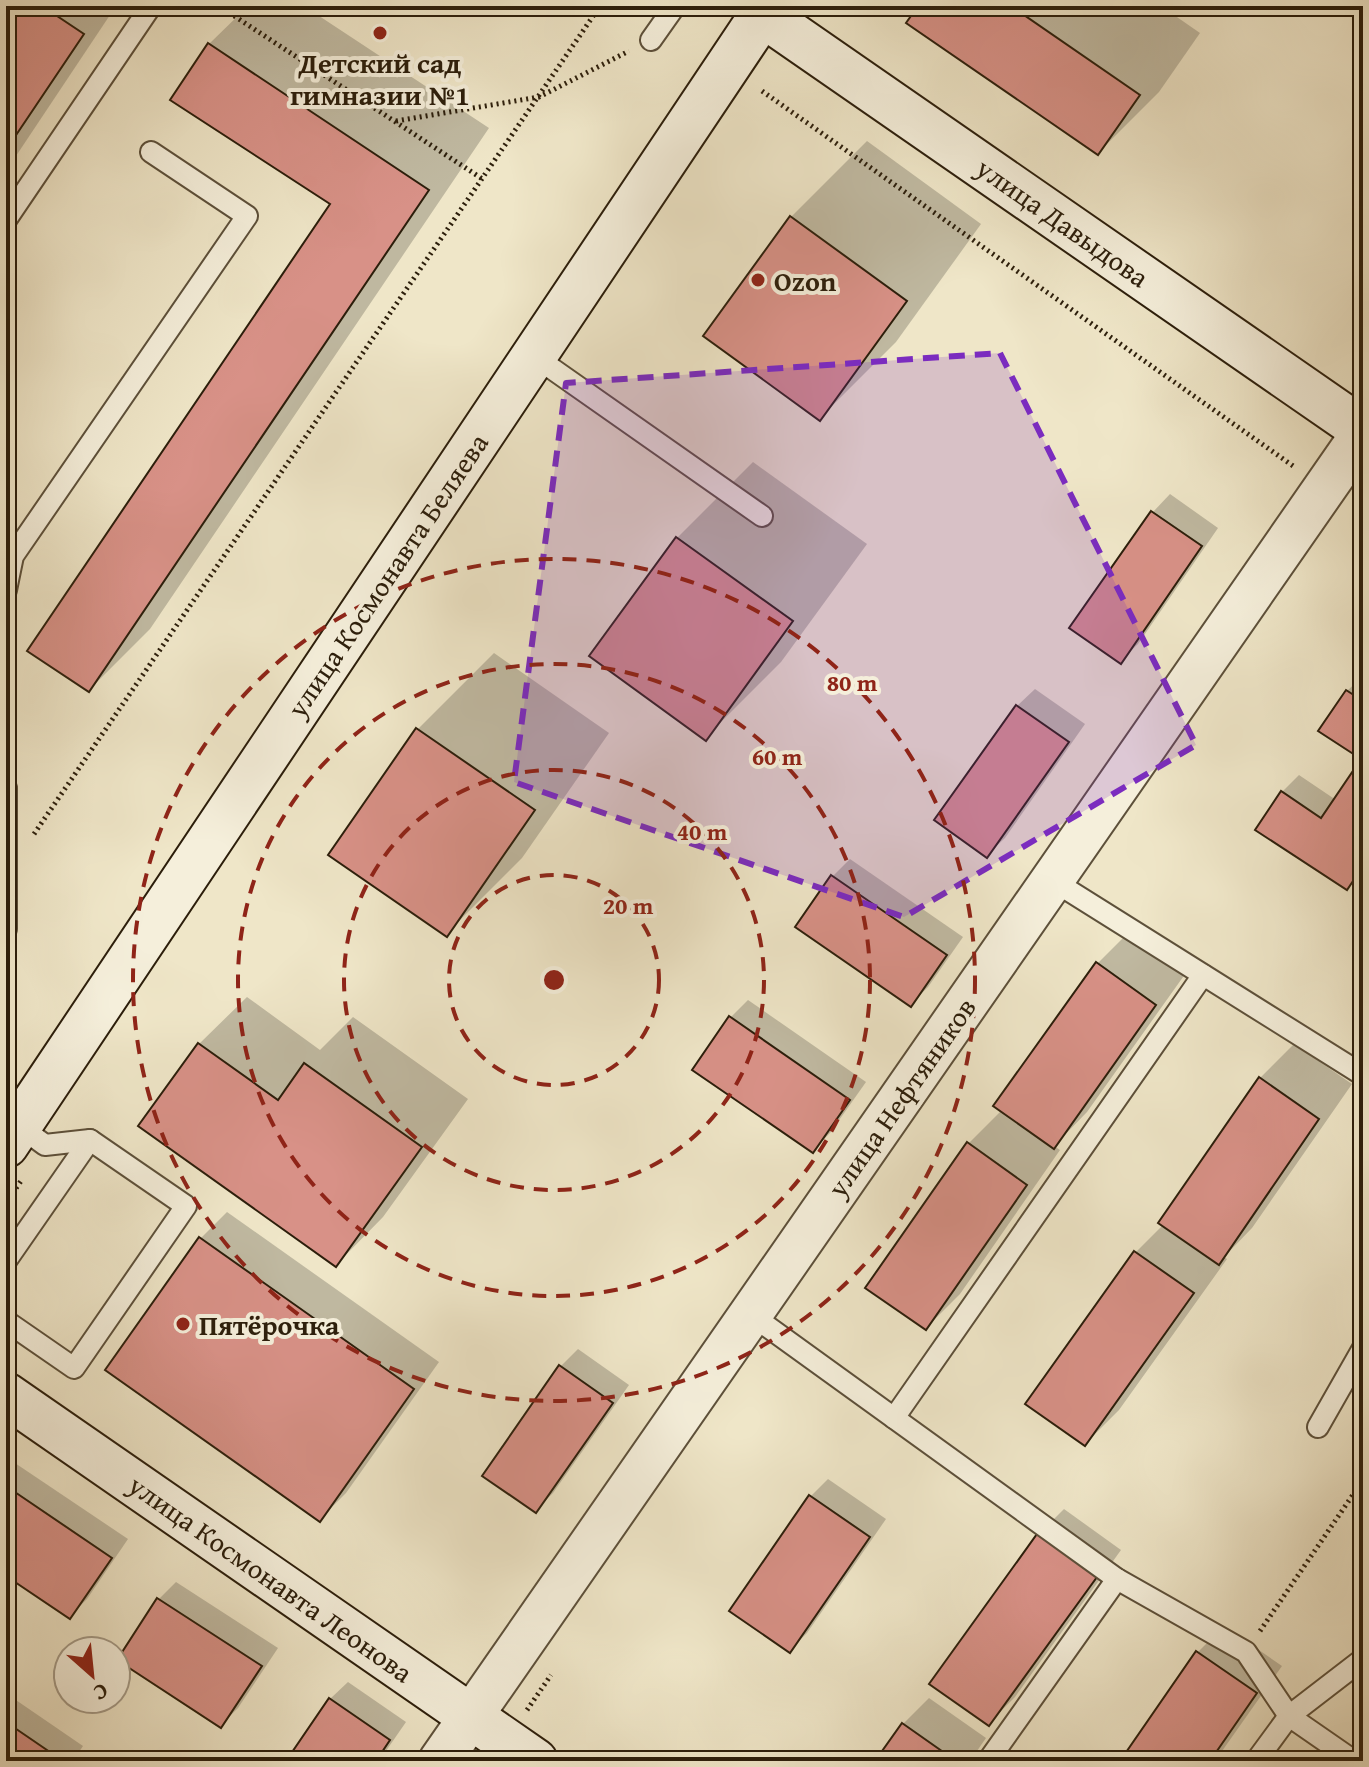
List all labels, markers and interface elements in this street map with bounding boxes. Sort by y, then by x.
marker: Детский сад гимназии №1 [371,24,389,42]
place label: Детский сад гимназии №1 [290,42,470,115]
street label: улица Давыдова [967,146,1158,297]
place label: Ozon [774,260,837,301]
marker: Ozon [749,271,767,289]
street label: улица Космонавта Беляева [276,424,498,726]
text: 80 m [827,665,878,700]
text: 60 m [752,739,803,774]
text: 40 m [677,814,728,849]
text: 20 m [603,888,654,923]
centre of rings [540,966,568,994]
street label: улица Нефтяников [816,989,985,1206]
place label: Пятёрочка [199,1304,340,1345]
marker: Пятёрочка [174,1315,192,1333]
street label: улица Космонавта Леонова [120,1463,422,1692]
north arrow [52,1635,132,1715]
text: С [88,1676,114,1710]

